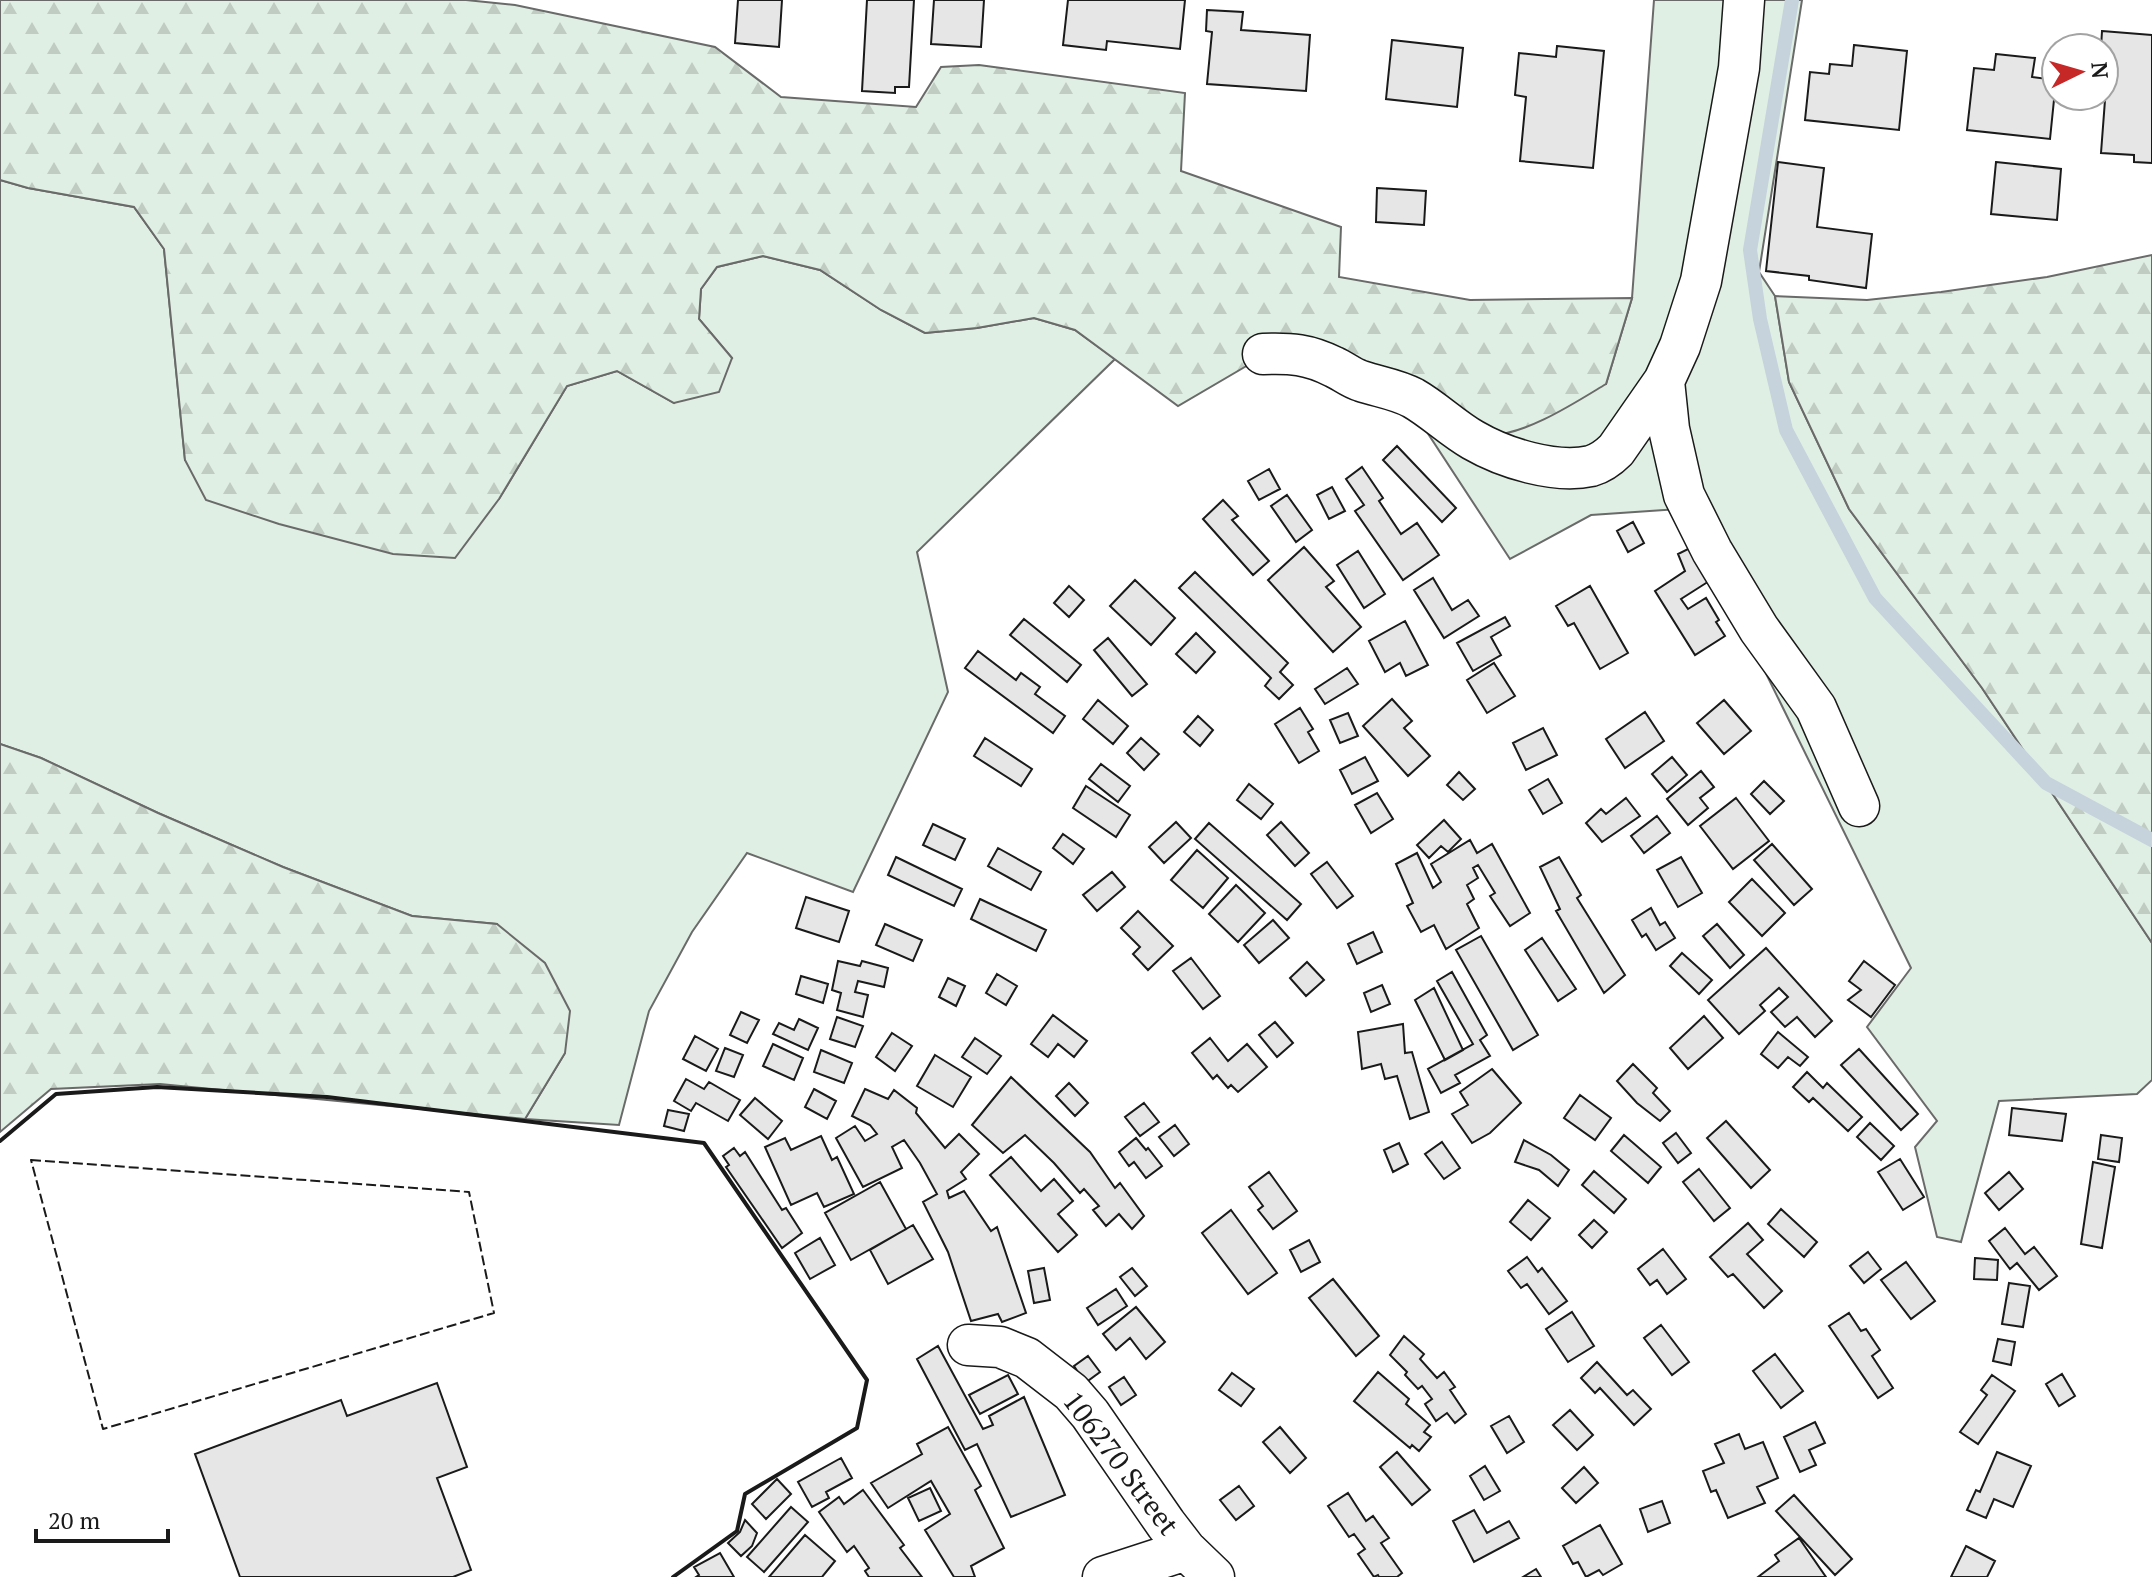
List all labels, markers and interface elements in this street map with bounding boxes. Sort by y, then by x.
north arrow [2040,32,2120,112]
text: N [2085,61,2116,80]
street label: 106270 Street [1055,1383,1188,1543]
scale bar [36,1493,168,1543]
text: 20 m [48,1504,100,1536]

